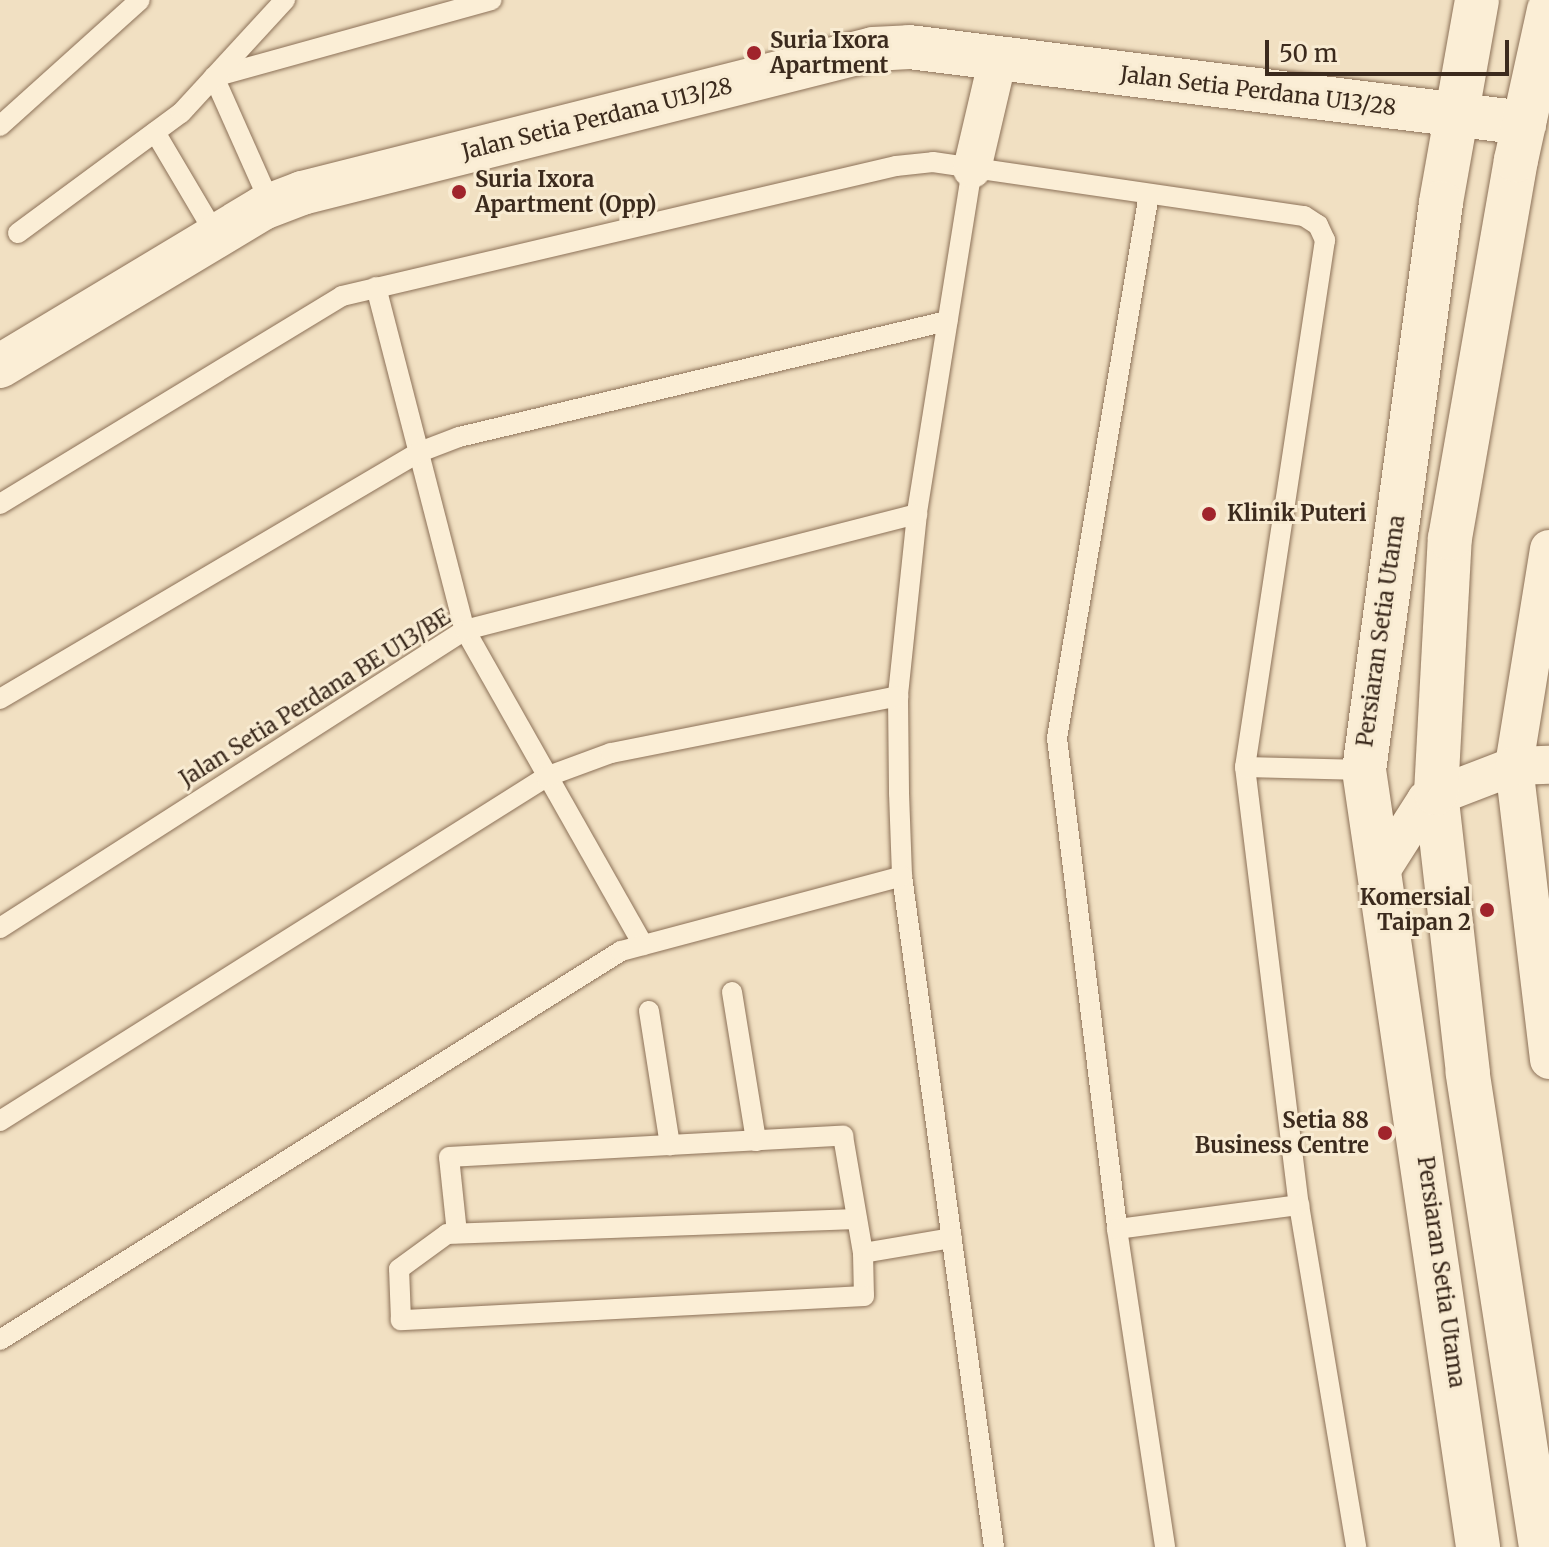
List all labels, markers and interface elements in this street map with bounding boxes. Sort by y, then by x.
scale bar [1269,24,1513,74]
place label: Suria Ixora Apartment [770,27,889,78]
text: 50 m [1279,38,1338,69]
marker: Suria Ixora Apartment [745,44,763,62]
street label: Jalan Setia Perdana U13/28 [1118,61,1398,121]
street label: Jalan Setia Perdana U13/28 [459,73,735,165]
place label: Suria Ixora Apartment (Opp) [475,166,656,218]
marker: Suria Ixora Apartment (Opp) [450,183,468,201]
place label: Klinik Puteri [1227,501,1367,527]
marker: Klinik Puteri [1198,503,1220,525]
street label: Persiaran Setia Utama [1352,514,1410,748]
street label: Jalan Setia Perdana BE U13/BE [175,604,455,792]
place label: Komersial Taipan 2 [1360,884,1471,936]
marker: Komersial Taipan 2 [1478,901,1496,919]
place label: Setia 88 Business Centre [1195,1107,1369,1158]
marker: Setia 88 Business Centre [1376,1124,1394,1142]
street label: Persiaran Setia Utama [1412,1155,1470,1389]

